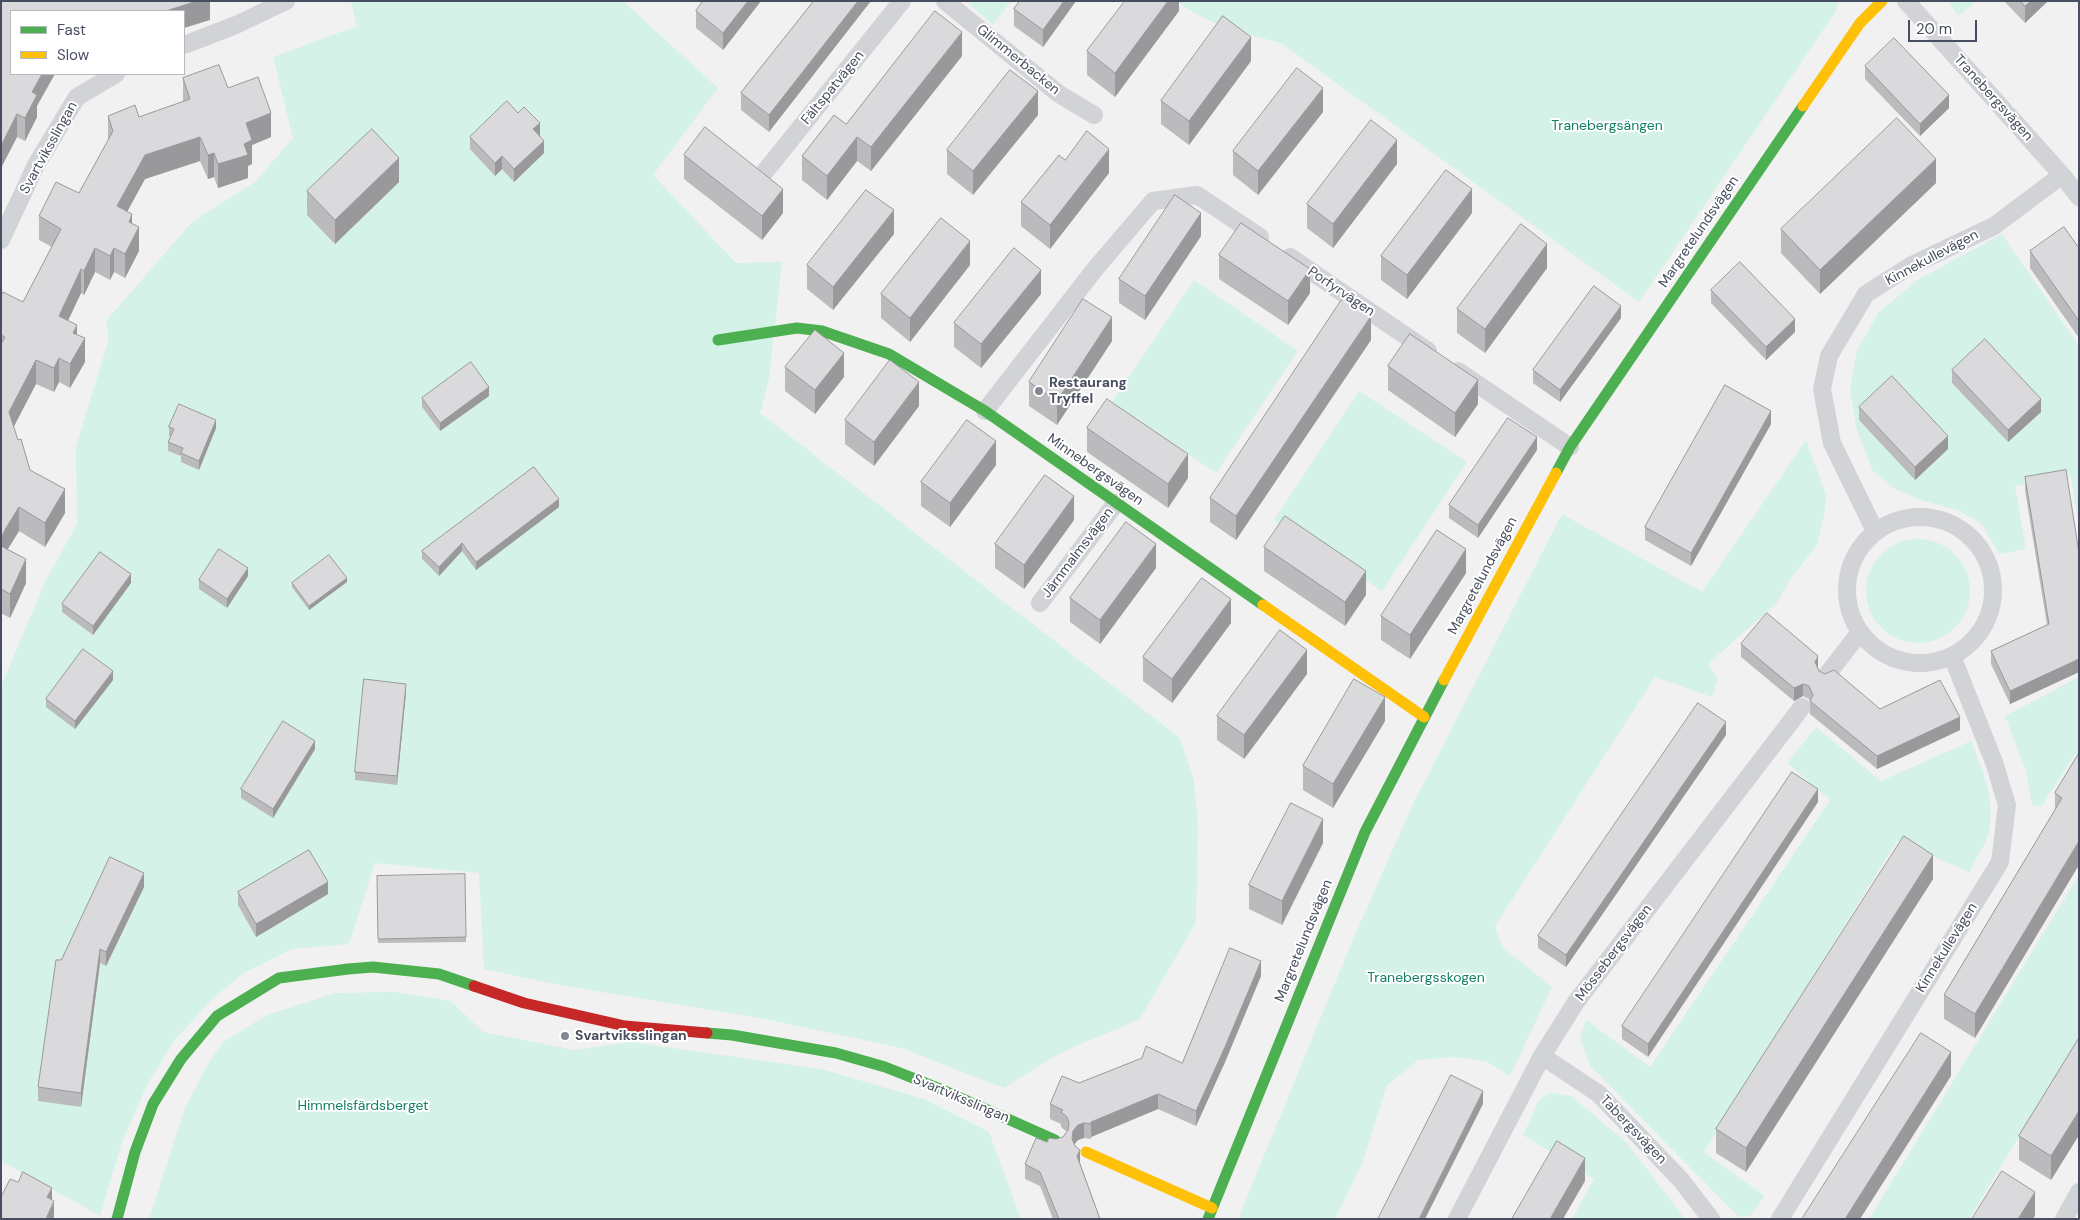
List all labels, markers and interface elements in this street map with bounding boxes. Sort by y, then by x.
legend [10,10,185,75]
scale bar [1910,10,1979,42]
text: 20 m [1916,19,1952,39]
text: Fast [57,20,86,40]
street label: Glimmerbacken [973,21,1063,99]
text: Slow [57,45,89,65]
street label: Fältspatvägen [798,48,868,128]
street label: Tranebergsvägen [1950,51,2036,145]
street label: Svartviksslingan [17,99,81,197]
park label: Tranebergsängen [1551,118,1663,134]
street label: Margretelundsvägen [1655,173,1743,291]
street label: Kinnekullevägen [1883,226,1981,290]
street label: Porfyrvägen [1304,263,1378,321]
place label: Restaurang Tryffel [1049,375,1127,408]
marker: Restaurang Tryffel [1033,385,1045,397]
street label: Minnebergsvägen [1044,431,1146,509]
street label: Järnmalmsvägen [1039,505,1117,601]
street label: Margretelundsvägen [1445,514,1521,638]
street label: Margretelundsvägen [1272,877,1336,1005]
street label: Kinnekullevägen [1913,900,1981,996]
street label: Mössebergsvägen [1572,901,1656,1005]
park label: Tranebergsskogen [1367,970,1485,986]
place label: Svartviksslingan [575,1028,687,1044]
marker: Svartviksslingan [559,1030,571,1042]
street label: Svartviksslingan [910,1071,1012,1127]
street label: Tabergsvägen [1596,1092,1670,1168]
park label: Himmelsfärdsberget [297,1098,429,1114]

